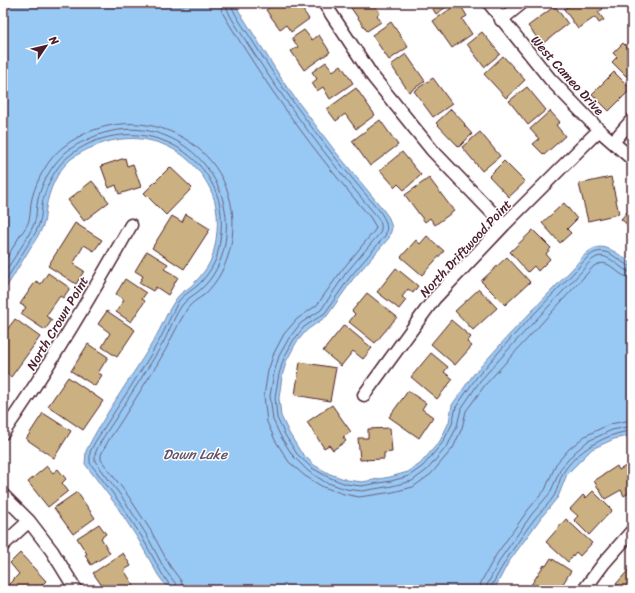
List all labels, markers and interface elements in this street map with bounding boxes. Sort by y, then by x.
north arrow [26,26,66,66]
street label: West Cameo Drive [525,30,610,121]
text: N [43,31,64,49]
street label: North Driftwood Point [413,194,517,303]
street label: North Crown Point [20,271,95,375]
water label: Dawn Lake [163,442,228,467]

